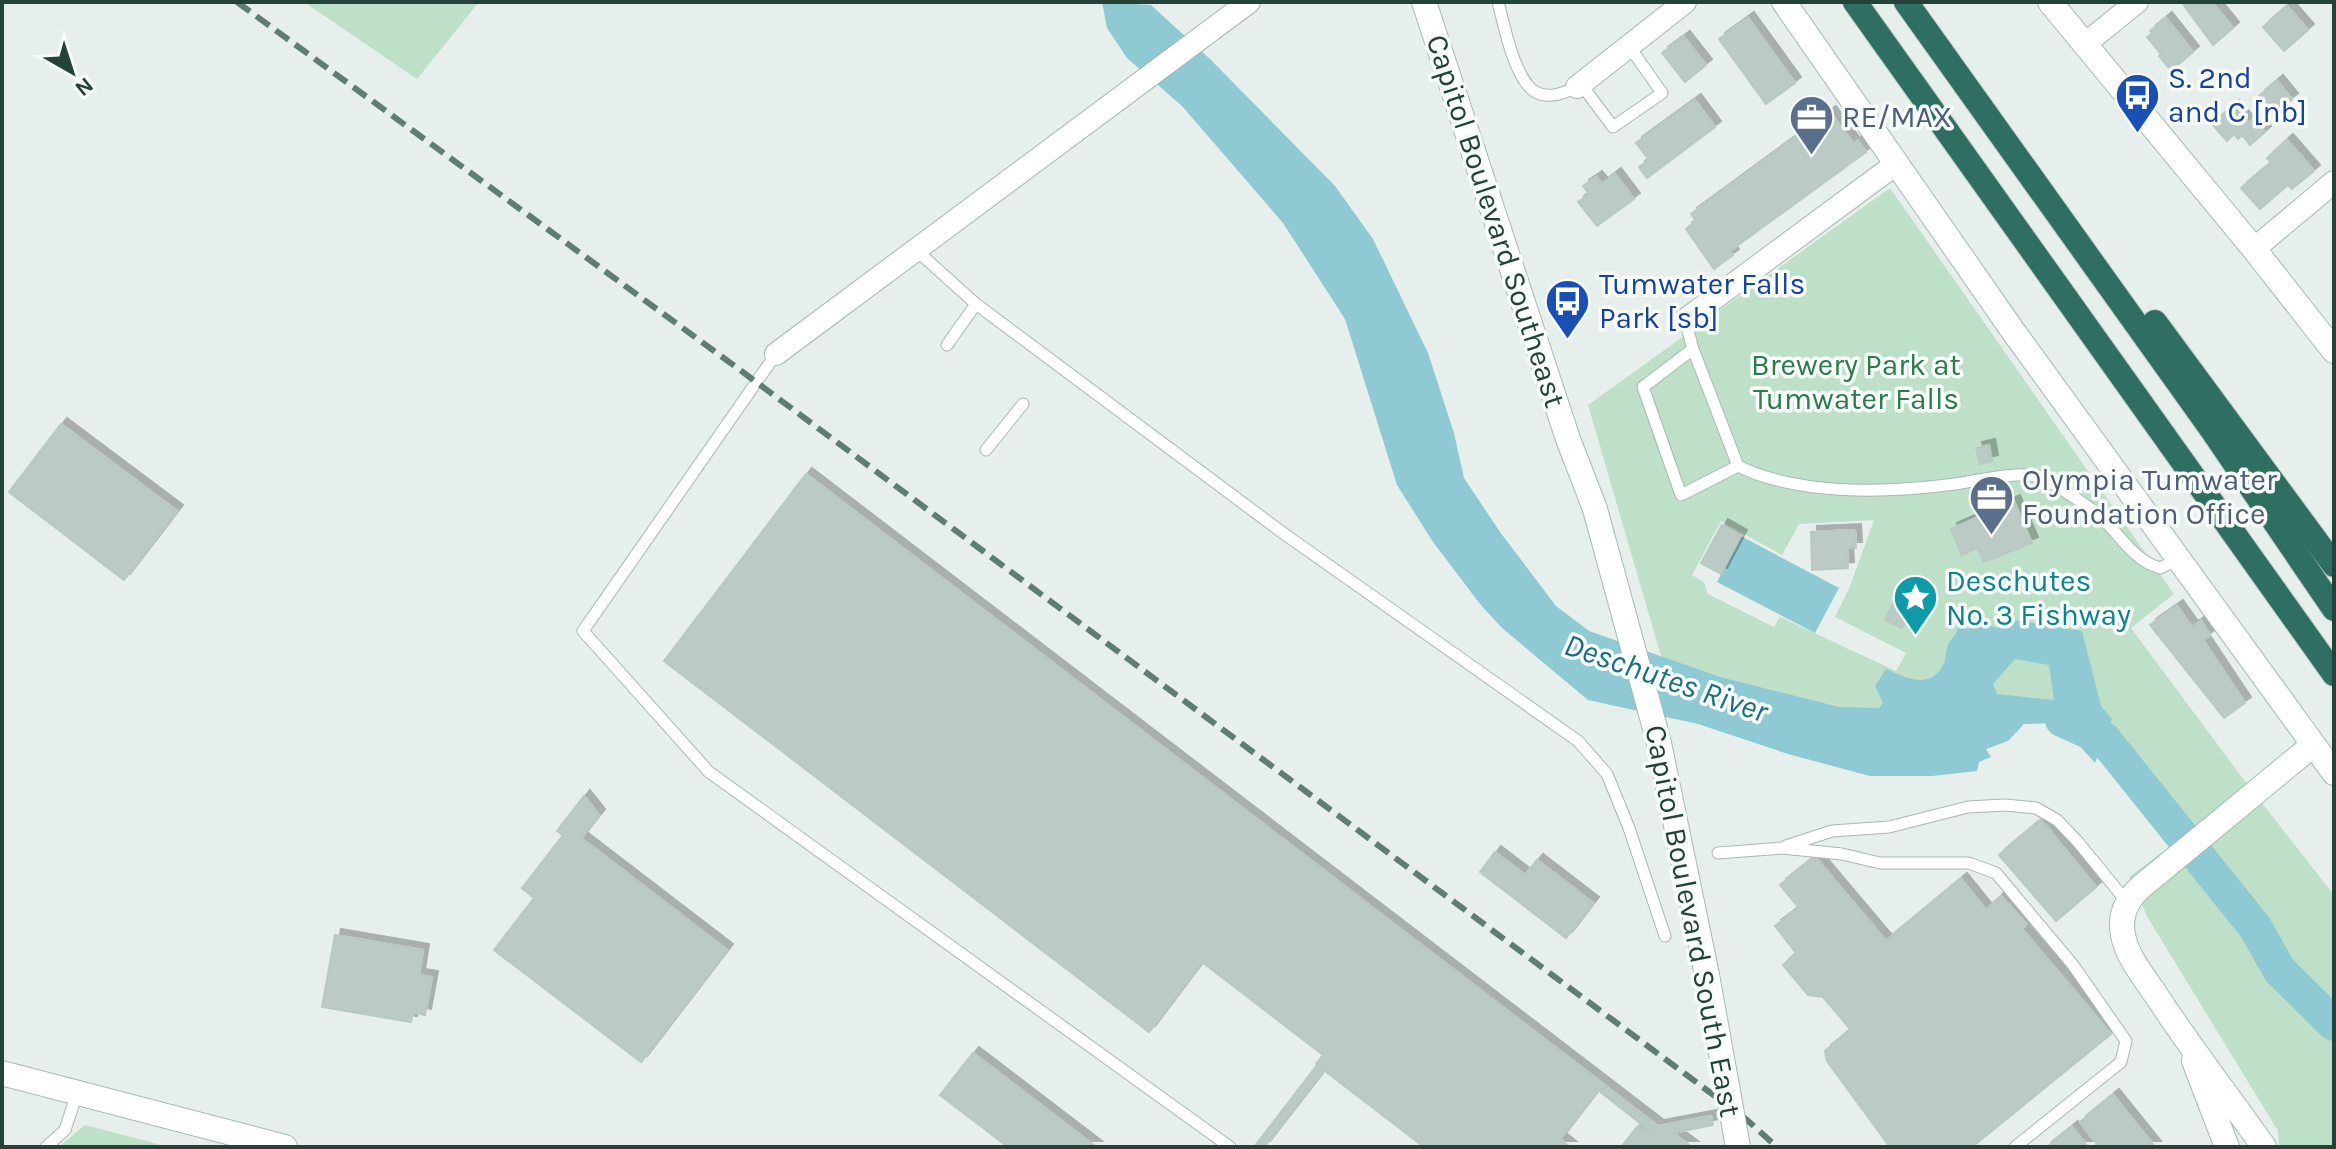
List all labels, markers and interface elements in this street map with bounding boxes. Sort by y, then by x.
street label: Capitol Boulevard Southeast [1419,30,1573,412]
north arrow [32,32,112,112]
place label: S. 2nd and C [nb] [2168,60,2307,130]
bus stop icon: S. 2nd and C [nb] [2113,71,2161,134]
text: N [70,72,98,102]
office icon: RE/MAX [1787,93,1835,156]
place label: RE/MAX [1842,99,1952,135]
place label: Tumwater Falls Park [sb] [1599,266,1805,336]
bus stop icon: Tumwater Falls Park [sb] [1544,277,1592,340]
park label: Brewery Park at Tumwater Falls [1751,347,1961,417]
place label: Olympia Tumwater Foundation Office [2022,462,2277,532]
office icon: Olympia Tumwater Foundation Office [1967,473,2015,536]
place label: Deschutes No. 3 Fishway [1946,563,2131,633]
place icon: Deschutes No. 3 Fishway [1891,574,1939,637]
water label: Deschutes River [1559,626,1774,730]
street label: Capitol Boulevard South East [1637,722,1749,1120]

